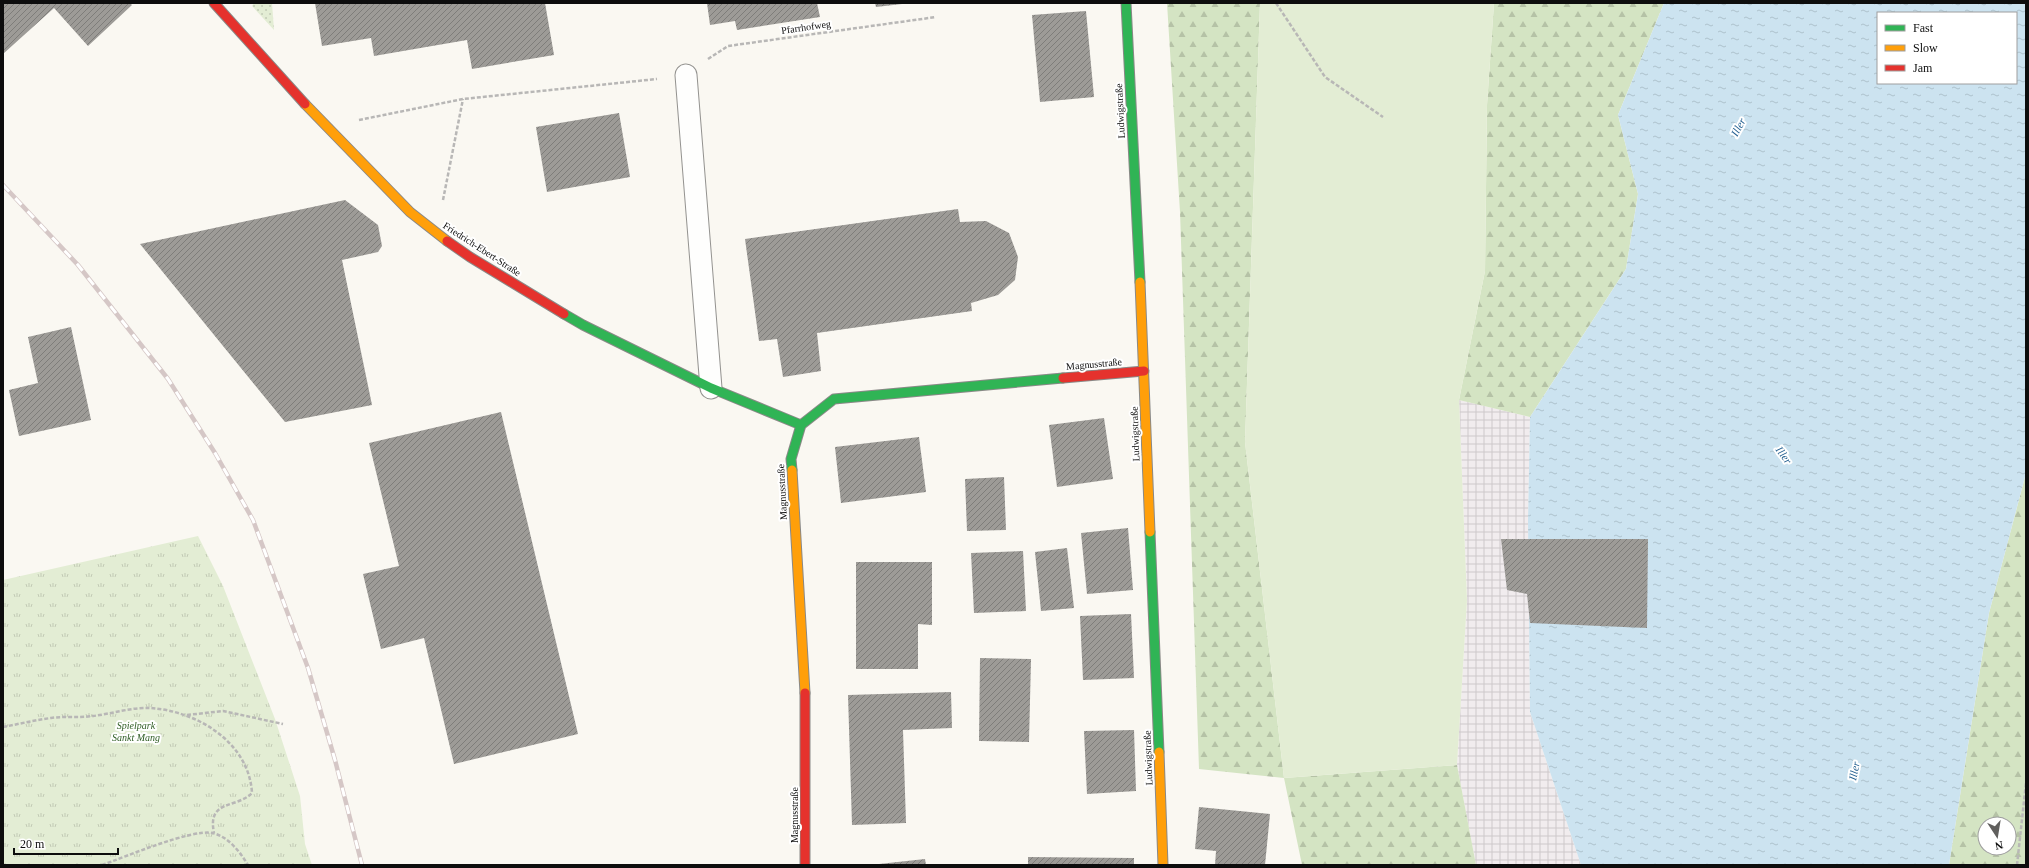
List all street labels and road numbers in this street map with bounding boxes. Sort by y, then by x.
street label: Pfarrhofweg [780,18,832,36]
street label: Ludwigstraße [1113,83,1127,139]
street label: Friedrich-Ebert-Straße [441,220,523,279]
street label: Magnusstraße [1066,356,1123,372]
street label: Ludwigstraße [1129,406,1141,462]
street label: Magnusstraße [775,463,789,520]
street label: Ludwigstraße [1142,730,1154,786]
street label: Magnusstraße [789,786,800,843]

